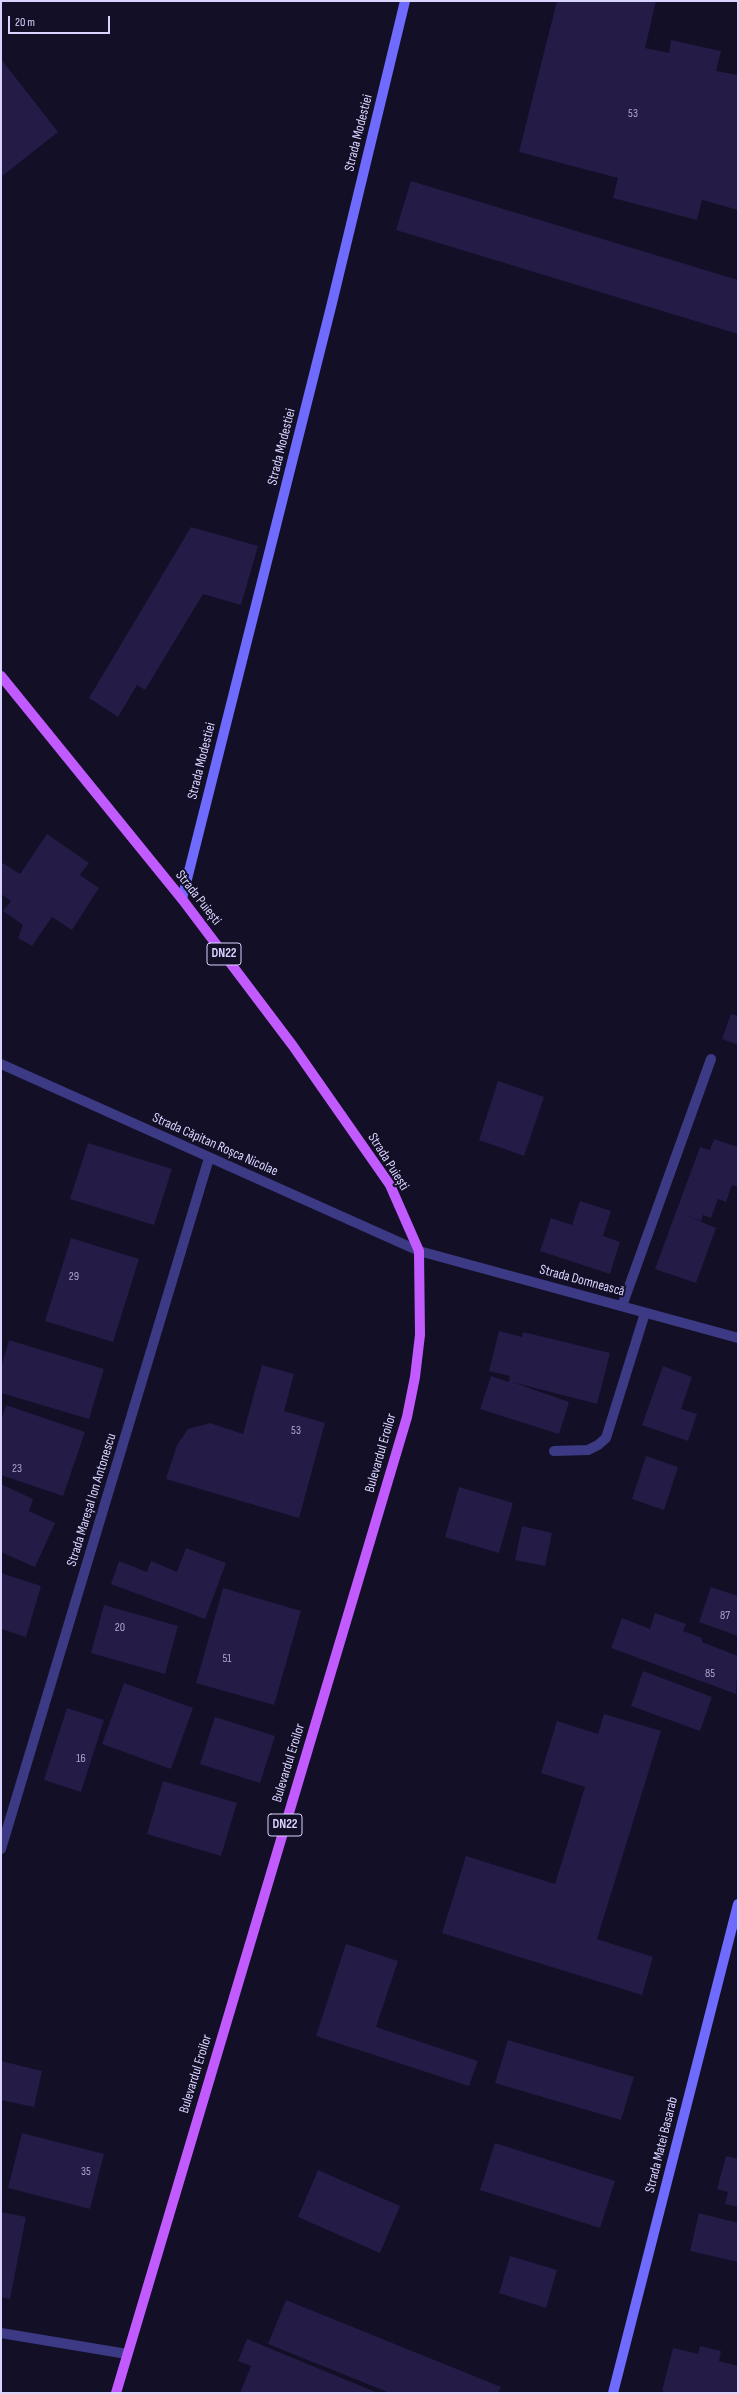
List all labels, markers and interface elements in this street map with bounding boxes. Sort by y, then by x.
scale bar [10,8,112,34]
text: 20 m [15,15,35,30]
street label: Strada Modestiei [341,93,377,173]
house number: 53 [628,107,638,121]
street label: Strada Modestiei [264,407,300,487]
street label: Strada Modestiei [184,721,220,801]
street label: Strada Puiești [171,867,225,929]
road number: DN22 [207,943,241,965]
street label: Strada Căpitan Roșca Nicolae [149,1110,281,1180]
street label: Strada Puiești [364,1130,412,1194]
street label: Strada Domnească [538,1262,626,1300]
house number: 29 [69,1270,79,1284]
street label: Bulevardul Eroilor [362,1411,400,1495]
house number: 53 [291,1424,301,1438]
street label: Strada Mareșal Ion Antonescu [64,1431,120,1569]
house number: 23 [12,1462,22,1476]
house number: 87 [720,1609,730,1623]
house number: 20 [115,1621,125,1635]
house number: 51 [222,1652,232,1666]
house number: 85 [705,1667,715,1681]
street label: Bulevardul Eroilor [269,1722,309,1804]
house number: 16 [76,1752,86,1766]
road number: DN22 [268,1814,302,1836]
street label: Bulevardul Eroilor [176,2033,216,2115]
street label: Strada Matei Basarab [642,2095,682,2195]
house number: 35 [81,2165,91,2179]

